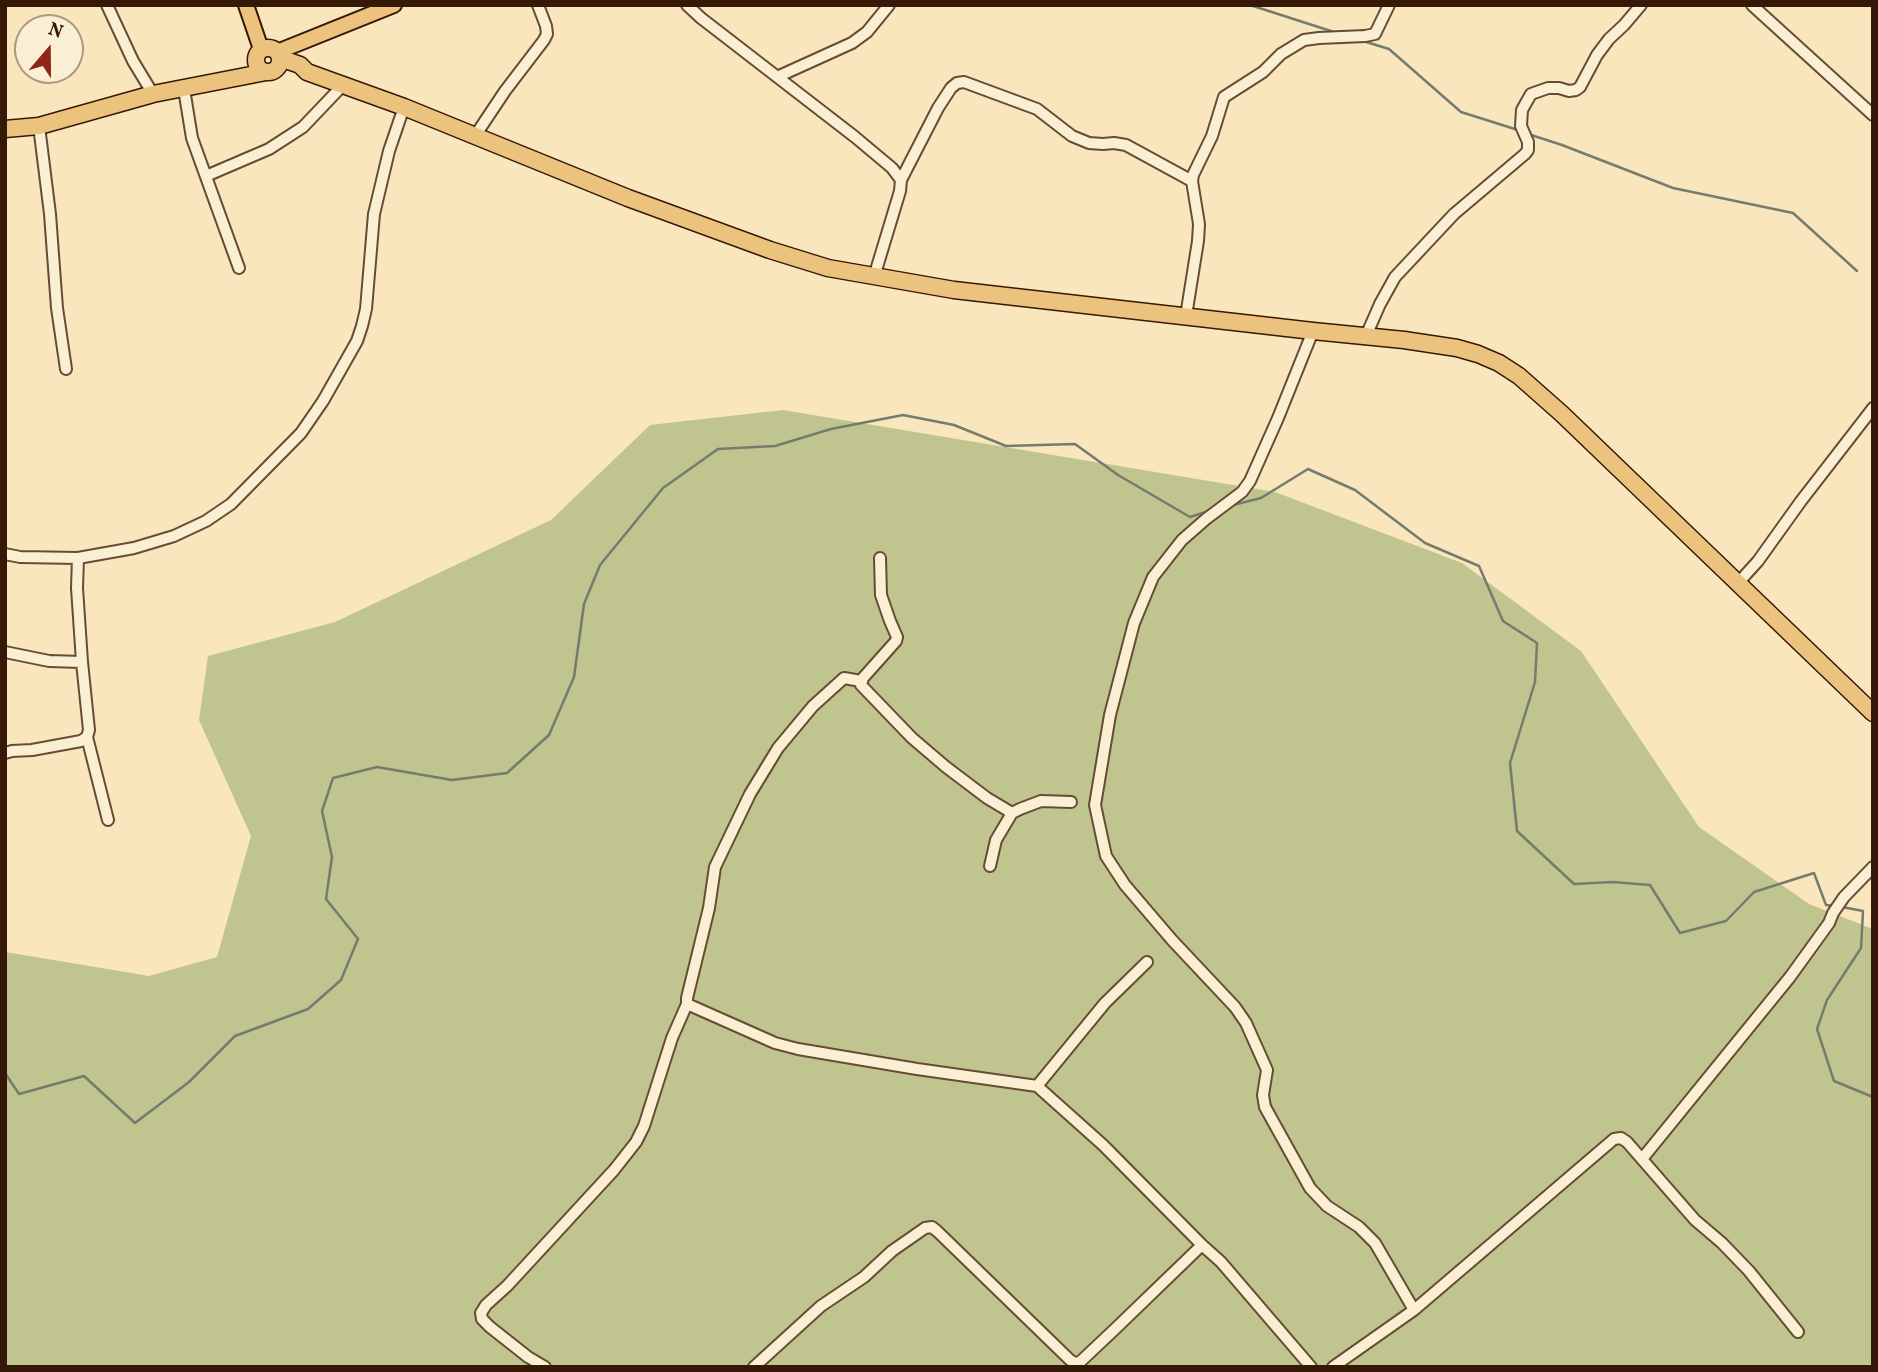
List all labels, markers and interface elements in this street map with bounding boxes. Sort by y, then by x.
north arrow [14,14,84,84]
text: N [45,17,66,46]

